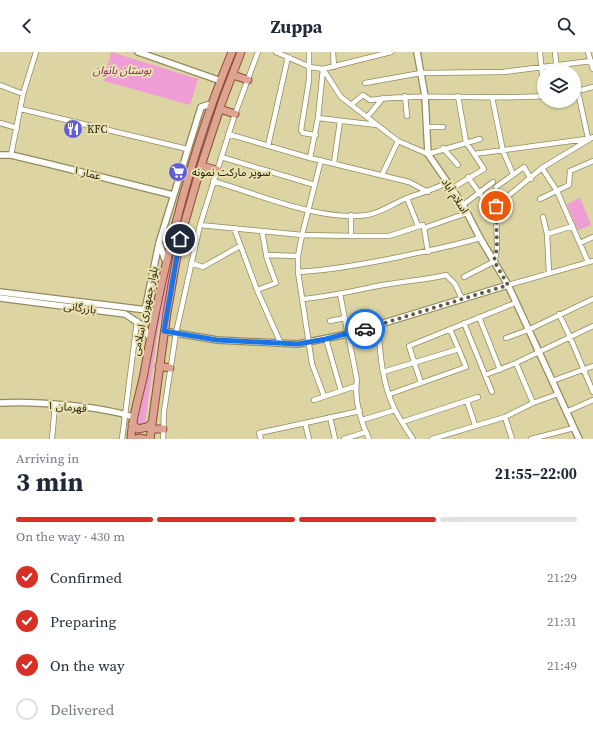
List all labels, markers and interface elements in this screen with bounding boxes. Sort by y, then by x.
text: Zuppa [271,14,322,39]
icon: back [16,15,38,37]
icon: search [555,15,577,37]
park label: بوستان بانوان [93,63,152,78]
map controls [537,64,581,108]
button: layers [537,64,581,108]
restaurant icon: KFC [62,118,84,140]
place label: KFC [87,122,108,137]
supermarket icon: سوپر مارکت نمونه [167,161,189,183]
street label: عمار ۱ [72,162,103,184]
place label: سوپر مارکت نمونه [192,165,271,180]
street label: اسلام آباد [438,175,472,217]
pin [479,189,513,223]
icon: bag [485,195,507,217]
pin [163,222,197,256]
icon: home [169,228,191,250]
street label: بلوار جمهوری اسلامی [128,265,162,357]
street label: بازرگانی [63,298,97,318]
courier [345,309,385,349]
icon: car [354,318,376,340]
street label: قهرمان ۱ [47,398,88,416]
text: Arriving in [16,450,79,467]
text: 21:55–22:00 [495,463,577,484]
text: 3 min [16,464,83,500]
text: On the way · 430 m [16,528,125,545]
icon: check [16,566,38,588]
text: Confirmed [50,567,122,588]
text: 21:29 [547,569,577,586]
icon: check [16,610,38,632]
text: Preparing [50,611,116,632]
text: 21:31 [547,613,577,630]
icon: check [16,654,38,676]
text: On the way [50,655,125,676]
text: 21:49 [547,657,577,674]
text: Delivered [50,699,114,720]

